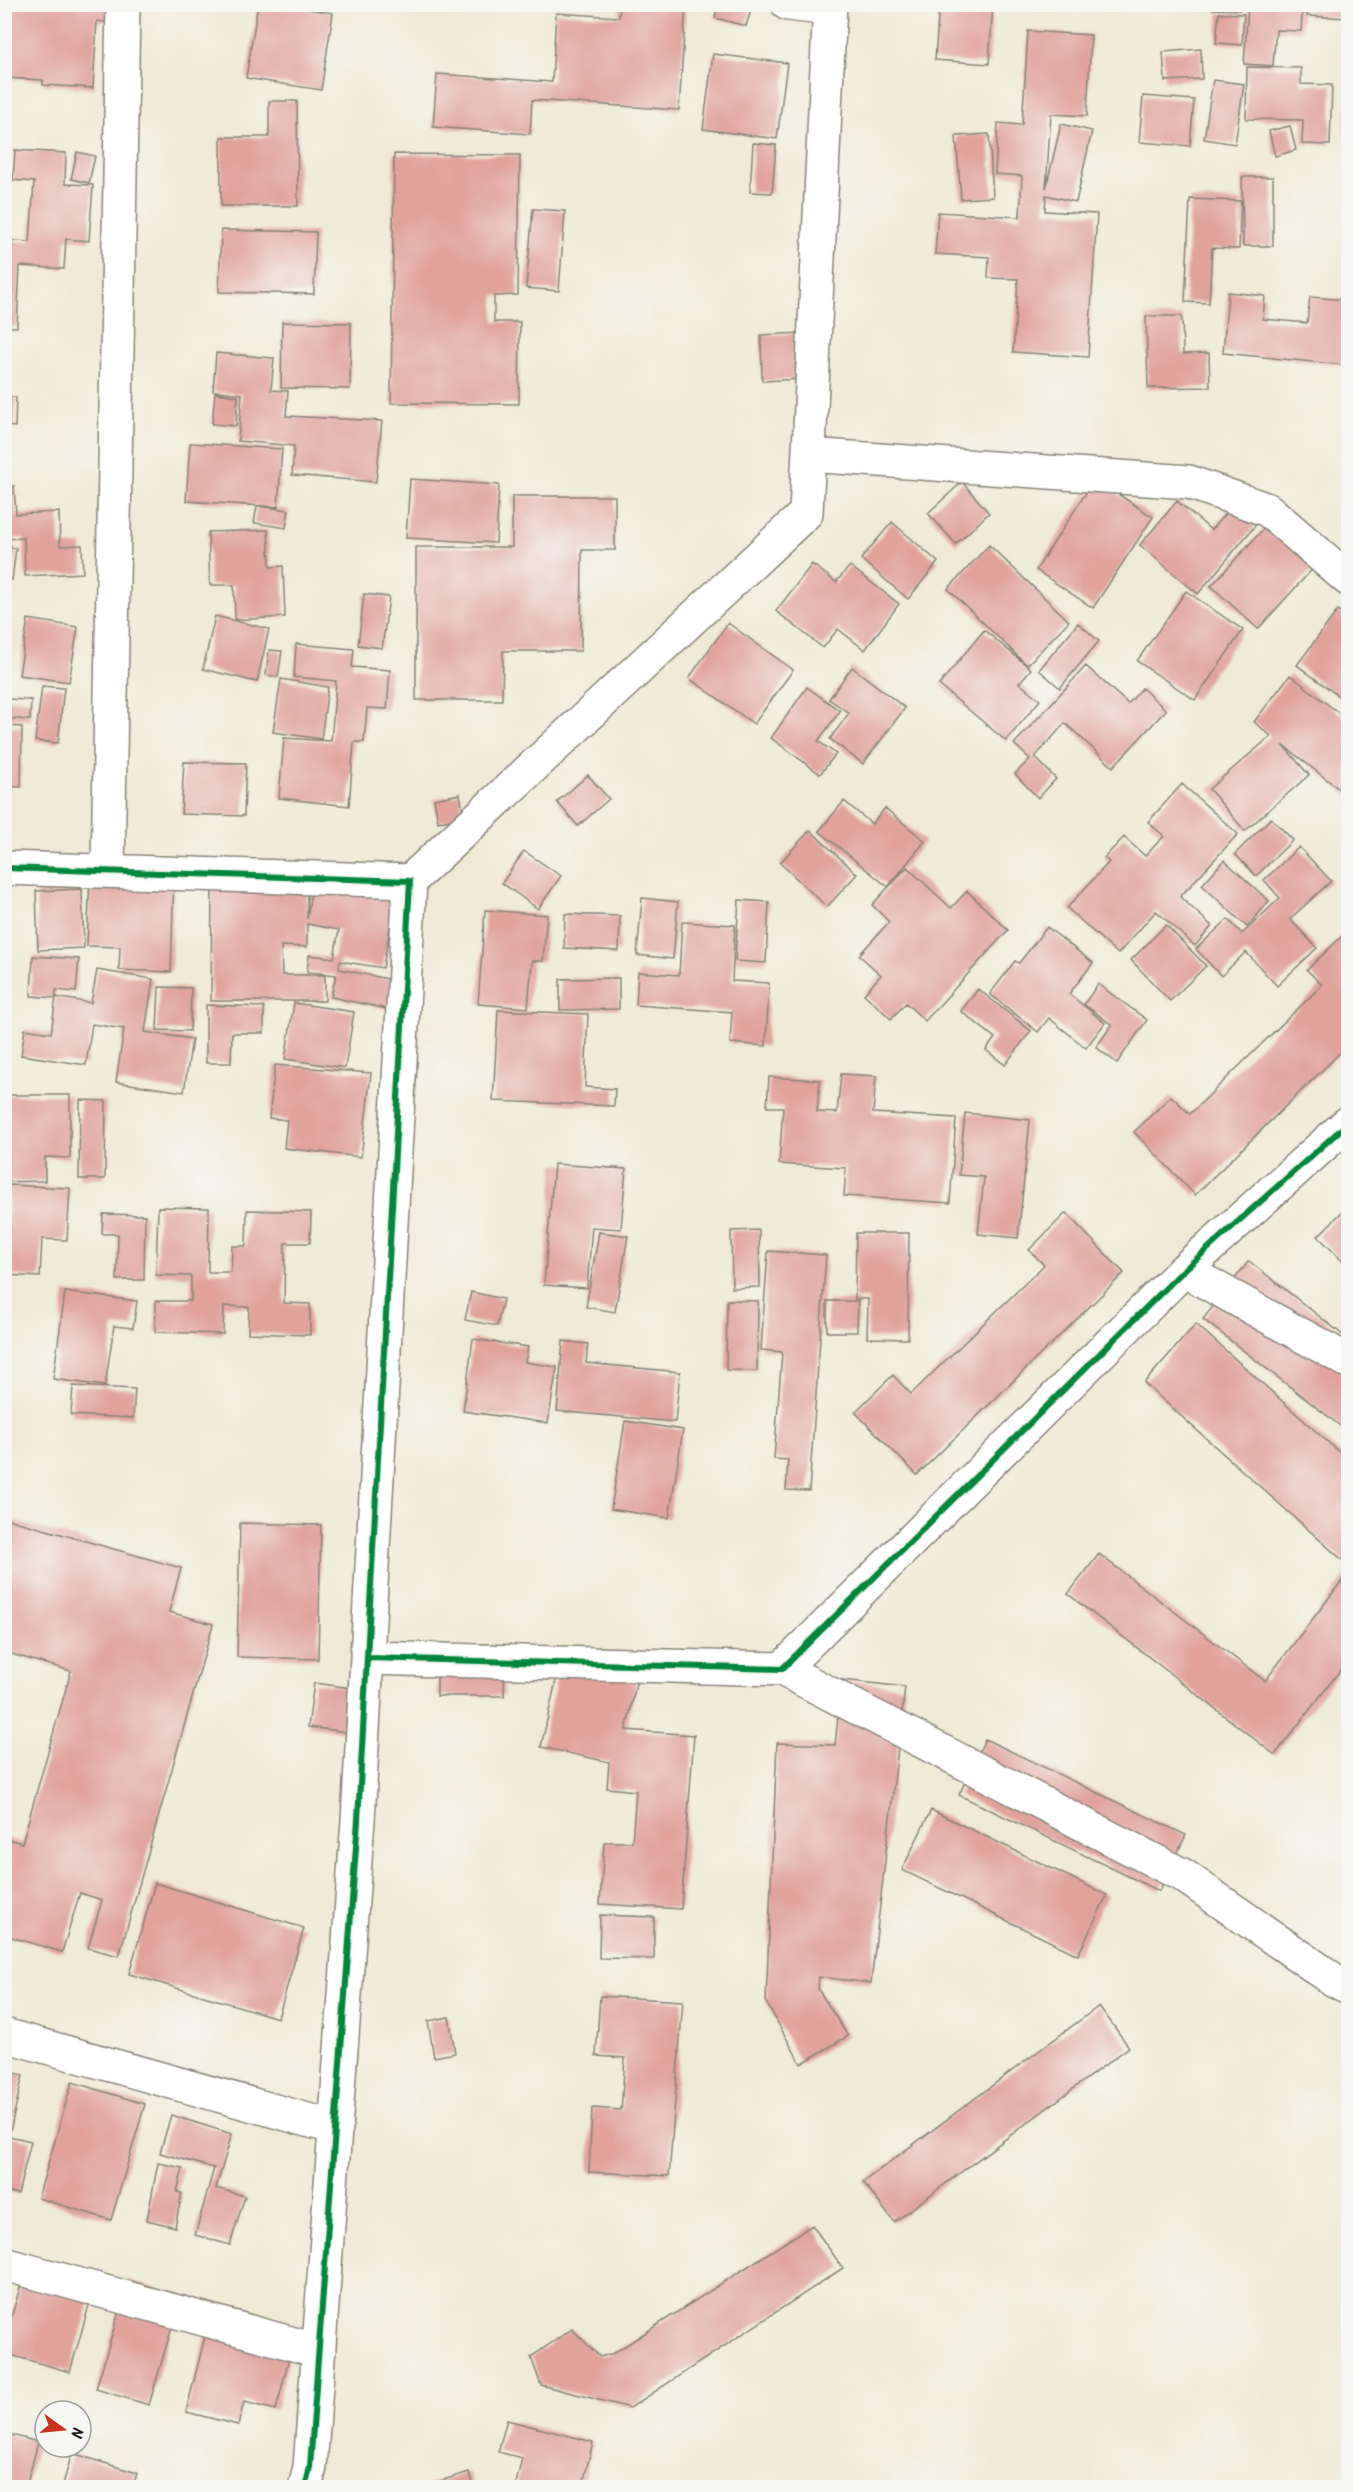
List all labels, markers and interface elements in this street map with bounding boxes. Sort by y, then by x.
north arrow [33,2399,93,2459]
text: N [63,2424,89,2441]

